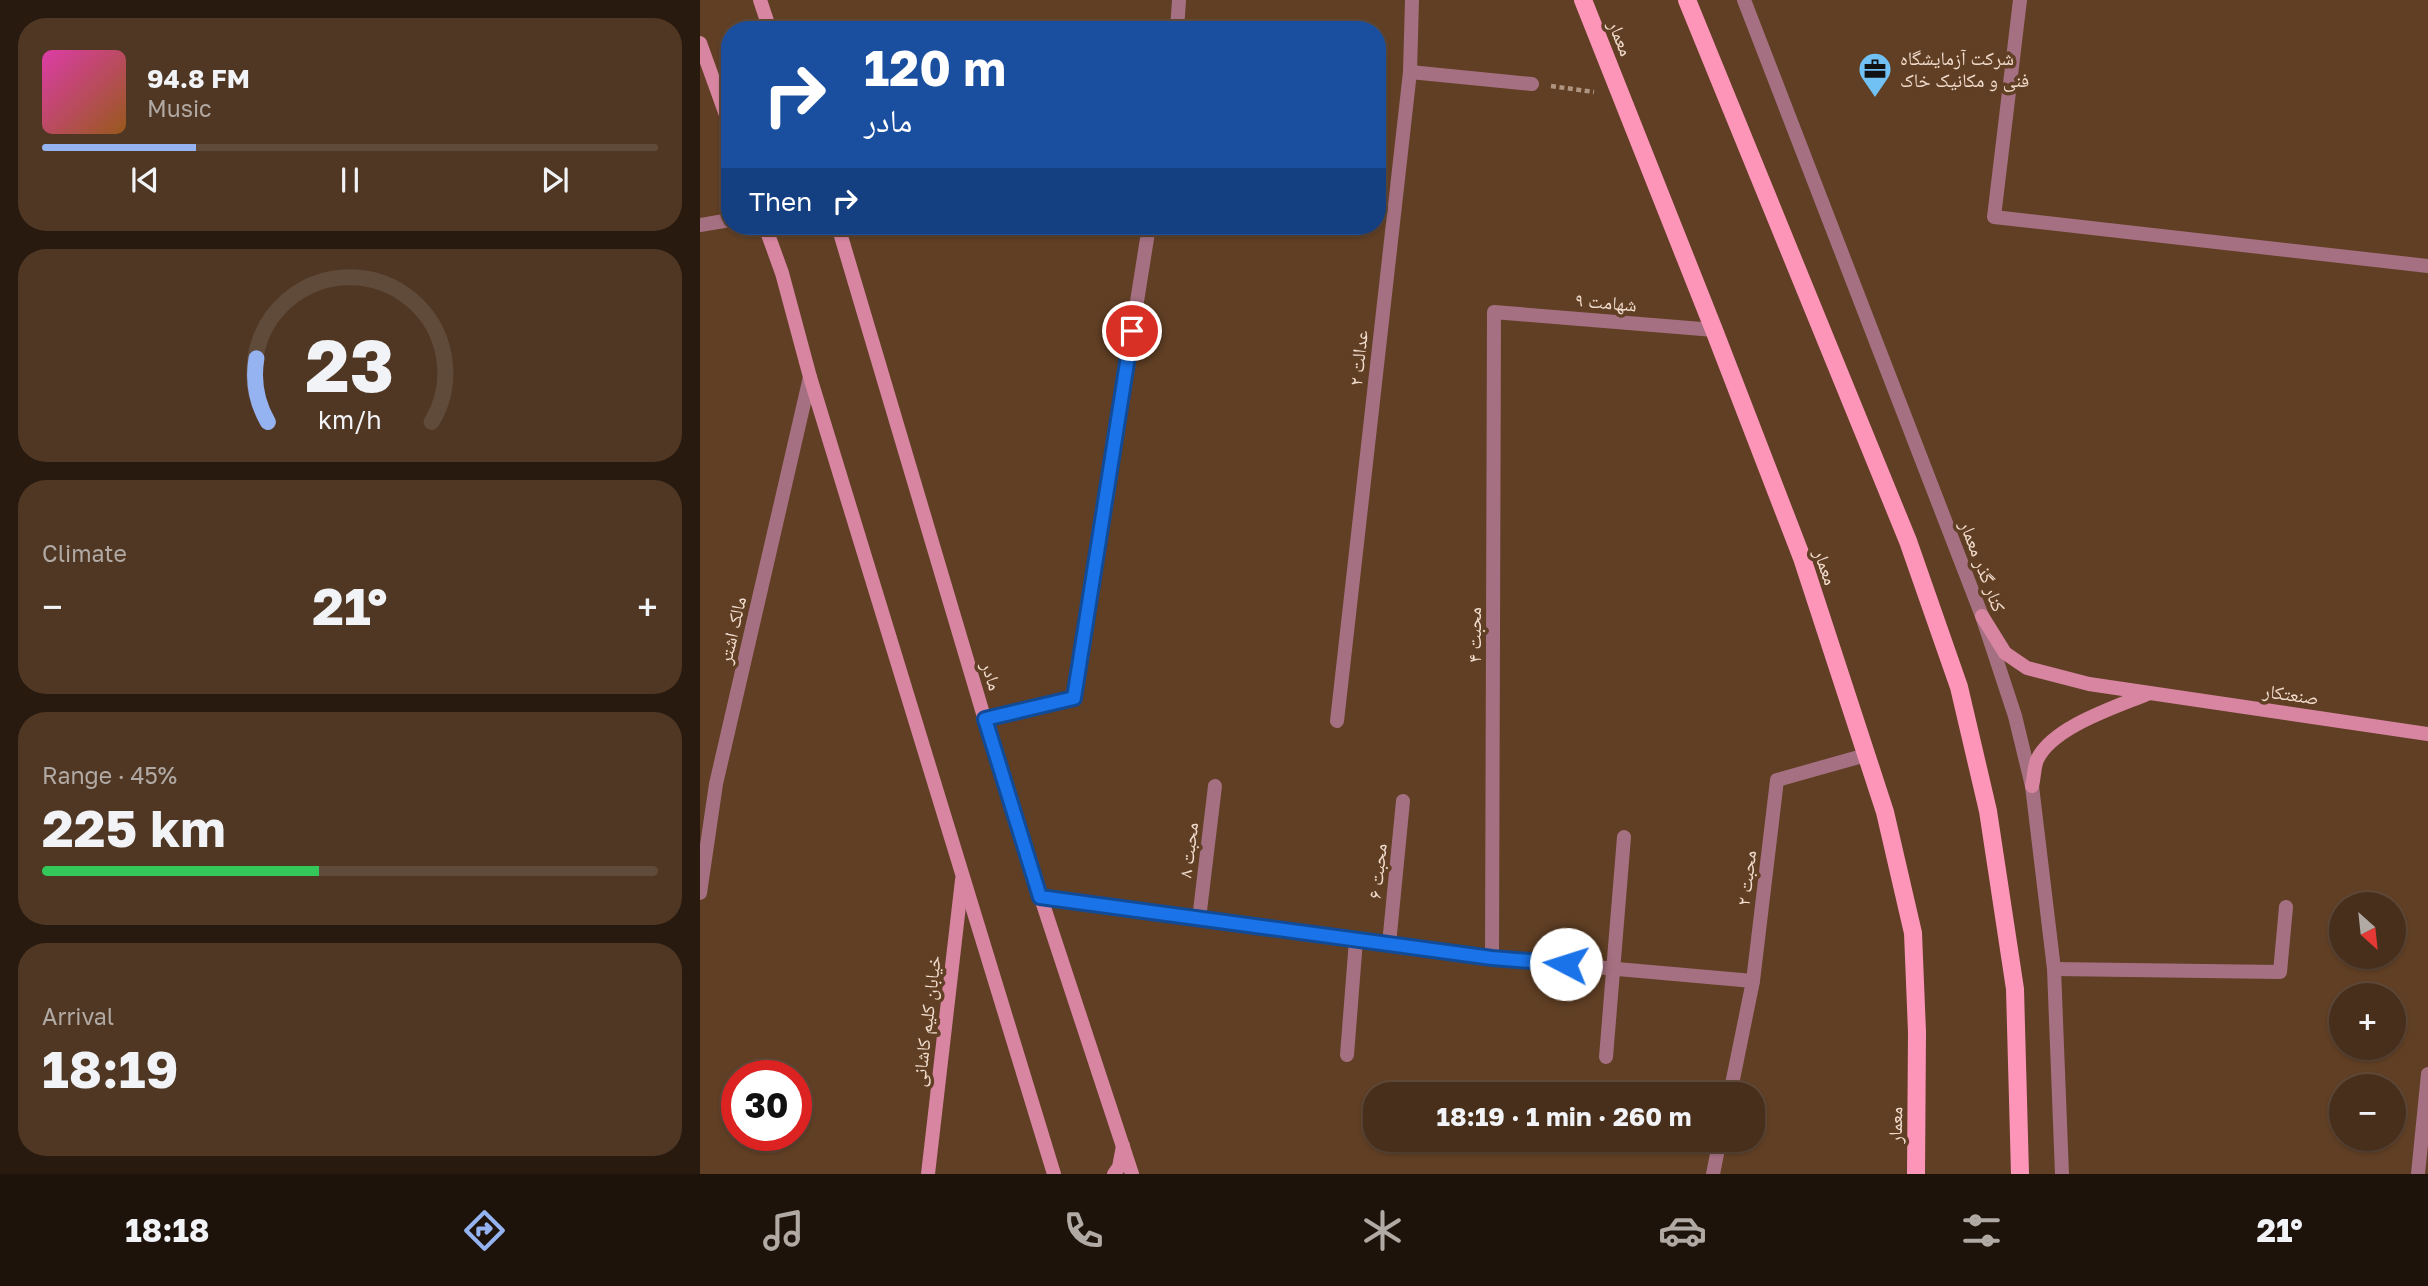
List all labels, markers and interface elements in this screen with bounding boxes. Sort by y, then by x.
street label: معمار [1603,16,1639,59]
text: 120 m [864,38,1006,97]
place label: شرکت آزمایشگاه فنی و مکانیک خاک [1900,46,2029,92]
icon: right [749,49,840,140]
office icon: شرکت آزمایشگاه فنی و مکانیک خاک [1856,50,1894,99]
text: 94.8 FM [147,63,250,94]
text: Music [147,94,212,122]
text: مادر [864,101,912,139]
icon: previous [126,161,164,199]
icon: pause [331,161,369,199]
icon: next [536,161,574,199]
icon: right [826,182,864,220]
text: Then [749,186,812,217]
street label: شهامت ۹ [1574,287,1638,317]
pin [1102,301,1162,361]
icon: arrive [1113,312,1151,350]
text: 23 [306,321,394,408]
street label: عدالت ۲ [1343,329,1372,387]
text: km/h [318,404,382,435]
street label: کنار گذر معمار [1954,516,2011,615]
text: Climate [42,539,127,567]
street label: معمار [1808,545,1843,588]
text: 21° [312,574,388,636]
text: − [42,584,63,629]
text: + [637,584,658,629]
street label: مالک اشتر [712,594,751,667]
street label: محبت ۴ [1462,607,1486,663]
street label: مادر [976,658,1008,693]
street label: صنعتکار [2261,678,2320,710]
text: Range · 45% [42,761,177,789]
text: 225 km [42,796,226,858]
street label: محبت ۸ [1173,821,1203,879]
street label: محبت ۶ [1362,842,1391,900]
street label: محبت ۲ [1731,849,1761,907]
north arrow [2329,892,2406,970]
map controls [2329,892,2406,1151]
position arrow [1529,927,1603,1001]
street label: خیابان کلیم کاشانی [906,954,947,1088]
button: + [2329,983,2406,1060]
text: Arrival [42,1002,114,1030]
text: 18:19 [42,1037,179,1099]
speed limit sign: 30 [721,1060,812,1151]
button: − [2329,1074,2406,1151]
text: 18:19 · 1 min · 260 m [1437,1101,1691,1132]
street label: معمار [1883,1107,1907,1144]
icon: directions [460,1206,509,1255]
icon: music [759,1206,808,1255]
icon: phone [1059,1206,1108,1255]
icon: climate [1358,1206,1407,1255]
icon: car [1658,1206,1707,1255]
icon: filters [1957,1206,2006,1255]
text: 18:18 [125,1211,209,1249]
text: 21° [2256,1211,2303,1249]

